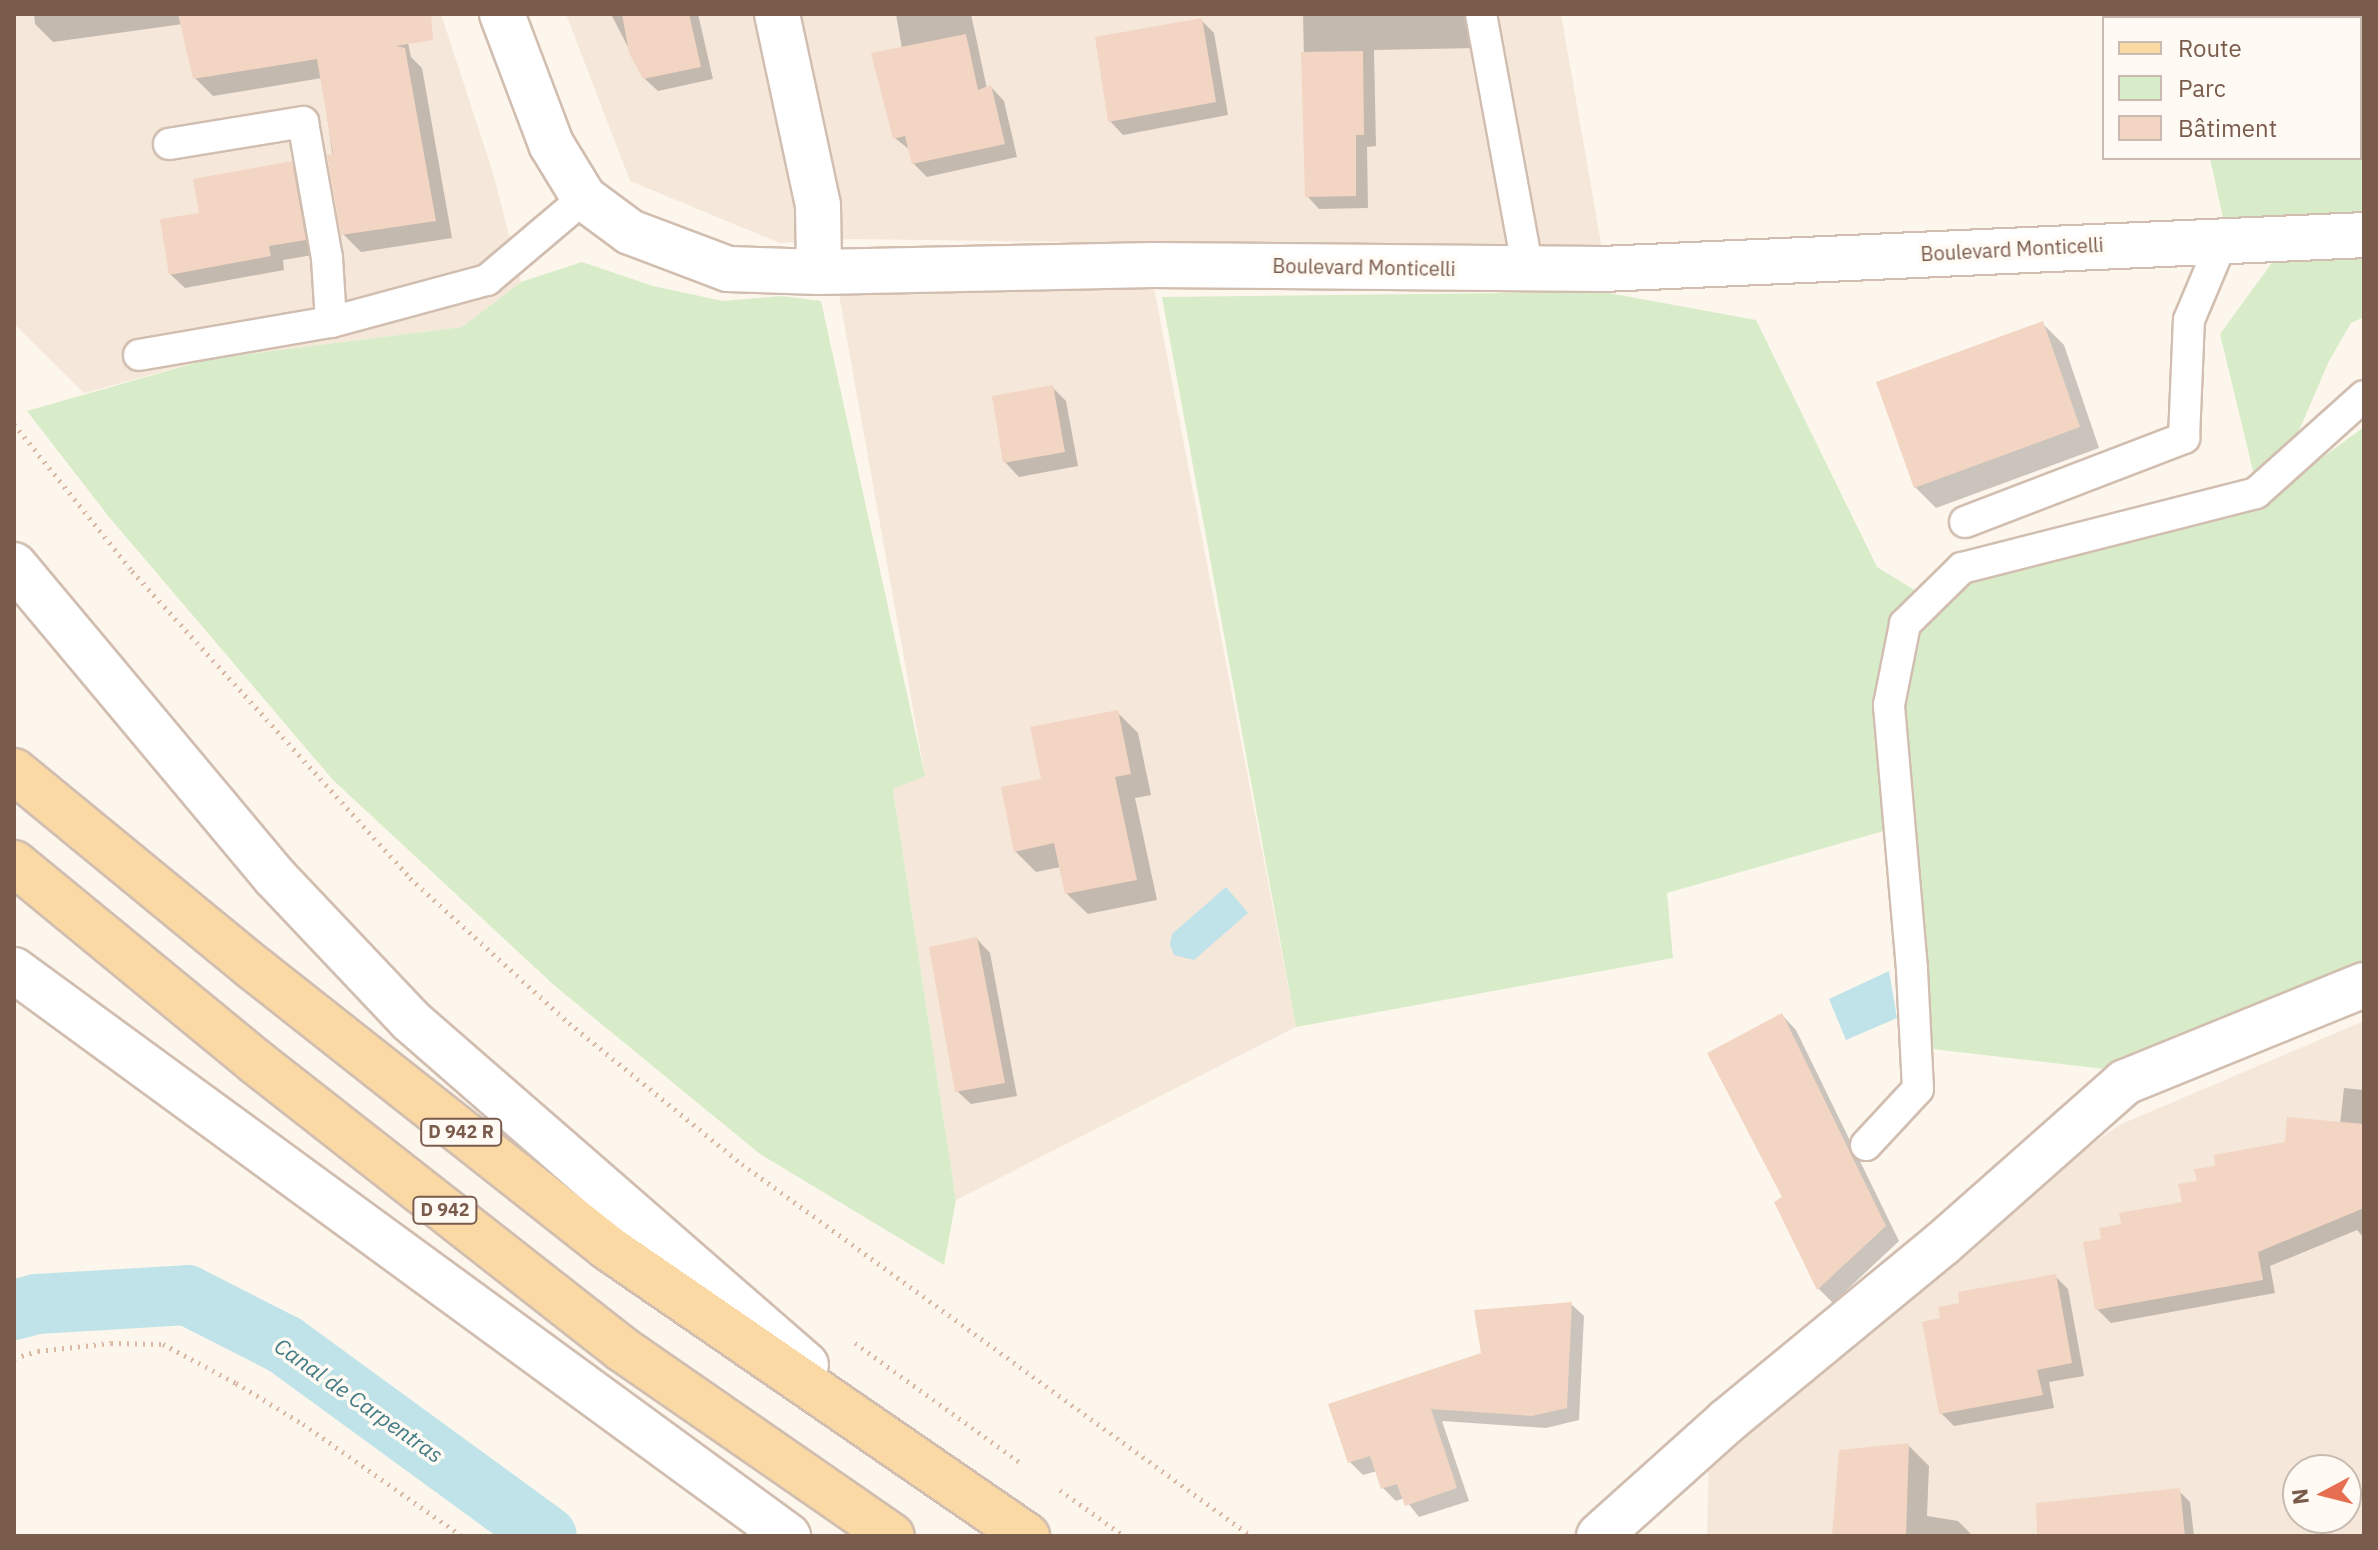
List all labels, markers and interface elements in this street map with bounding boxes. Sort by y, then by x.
legend [2102,16,2362,160]
text: Route [2178,32,2242,64]
text: Parc [2178,72,2226,104]
text: Bâtiment [2178,112,2277,144]
street label: Boulevard Monticelli [1920,232,2104,266]
street label: Boulevard Monticelli [1272,253,1456,281]
road number: D 942 R [419,1118,503,1146]
road number: D 942 [411,1196,479,1224]
water label: Canal de Carpentras [270,1332,448,1468]
north arrow [2282,1454,2362,1534]
text: N [2284,1487,2315,1506]

